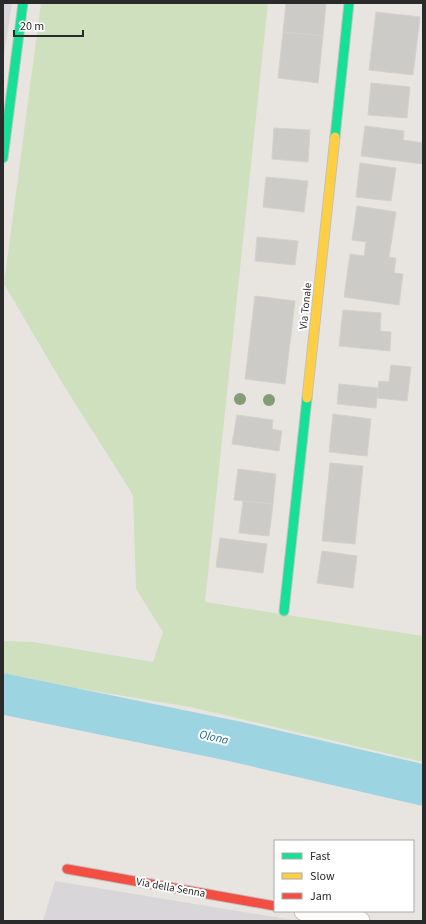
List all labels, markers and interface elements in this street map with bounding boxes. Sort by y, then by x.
scale bar [14,12,83,38]
text: 20 m [20,18,44,35]
street label: Via Tonale [296,281,315,330]
water label: Olona [198,726,231,749]
legend [274,840,414,912]
text: Fast [310,848,330,865]
text: Slow [310,868,335,885]
street label: Via della Senna [135,874,207,901]
text: Jam [310,888,332,905]

